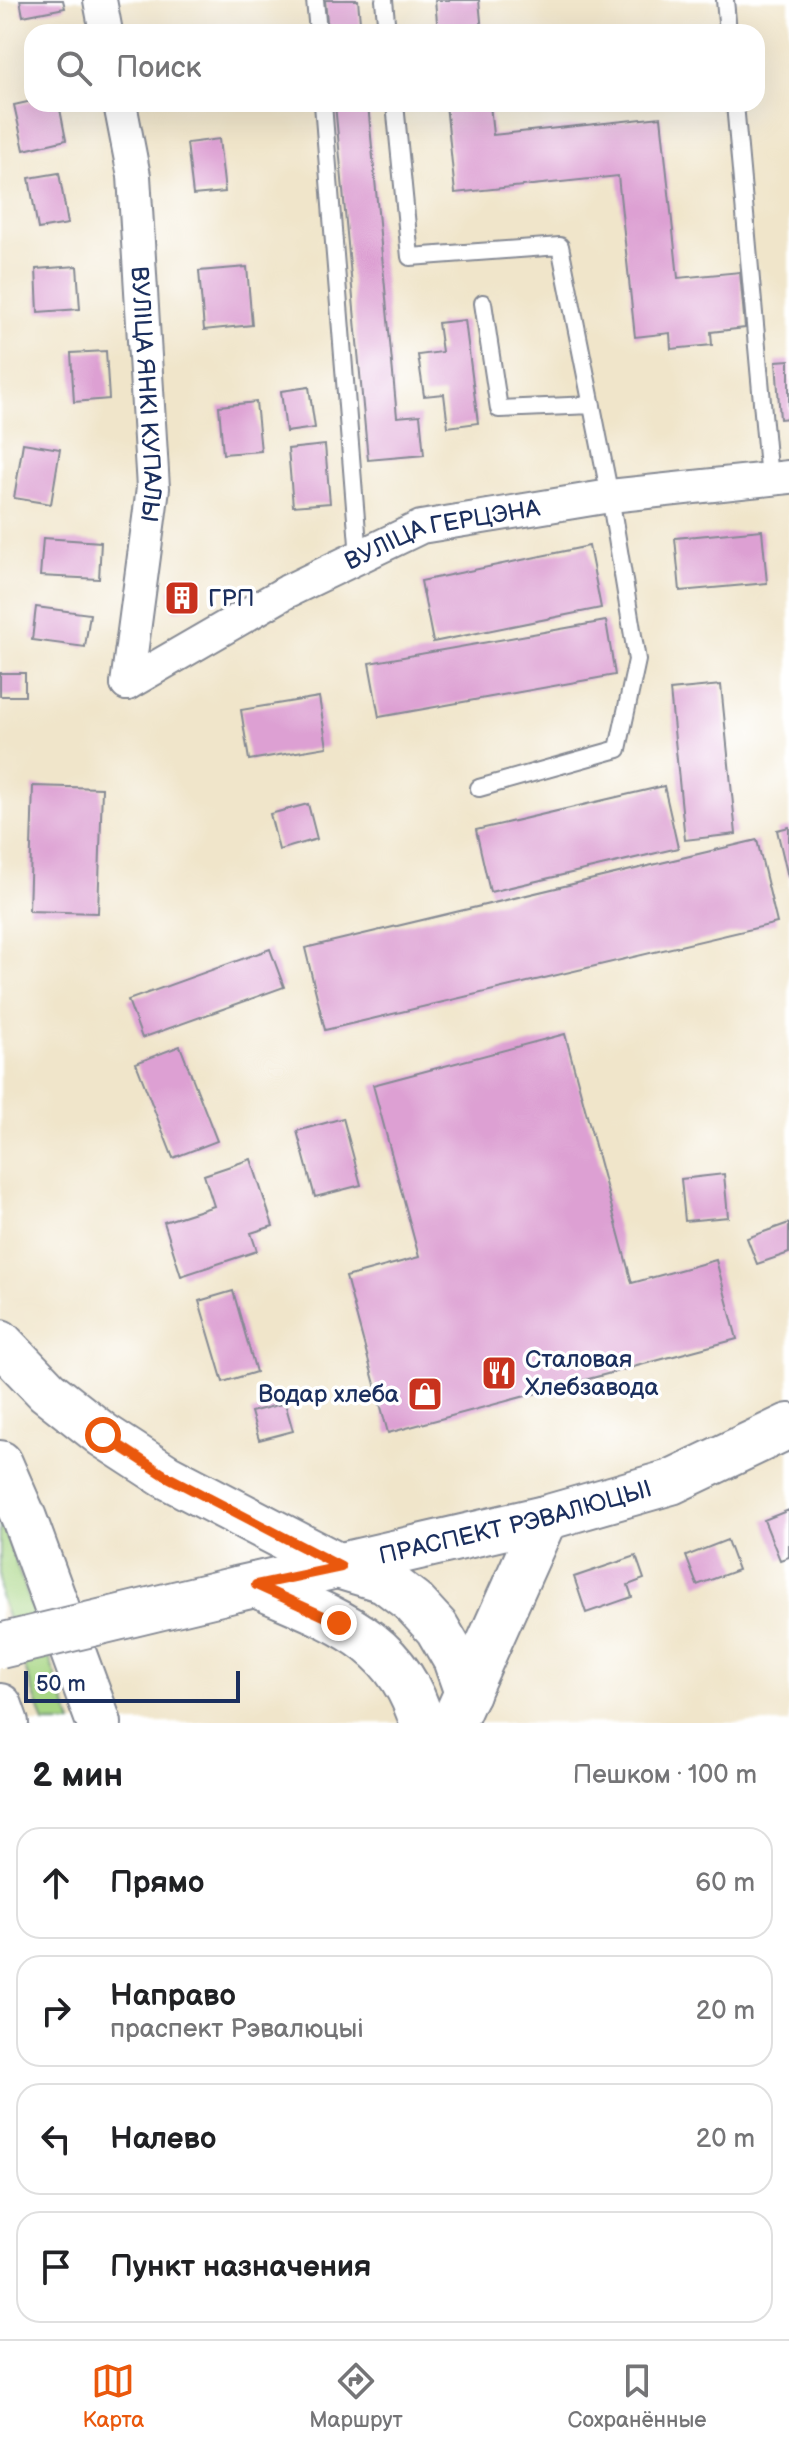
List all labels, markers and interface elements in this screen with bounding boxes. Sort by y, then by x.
search box [24,24,765,112]
icon: search [52,46,96,90]
text: Поиск [116,50,202,86]
street label: ВУЛІЦА ЯНКІ КУПАЛЫ [125,265,168,524]
street label: ВУЛІЦА ГЕРЦЭНА [340,493,542,576]
building icon: ГРП [163,579,201,617]
place label: ГРП [208,584,254,613]
place label: Сталовая Хлебзавода [525,1345,659,1402]
restaurant icon: Сталовая Хлебзавода [480,1354,518,1392]
shop icon: Водар хлеба [406,1375,444,1413]
place label: Водар хлеба [258,1380,399,1409]
route start [85,1417,121,1453]
street label: ПРАСПЕКТ РЭВАЛЮЦЫІ [376,1474,655,1570]
route end [321,1605,357,1641]
scale bar [24,1667,240,1703]
text: 50 m [36,1671,86,1698]
text: 2 мин [32,1755,123,1796]
text: Пешком · 100 m [573,1760,757,1791]
icon: ahead [34,1861,78,1905]
text: Прямо [110,1865,204,1901]
text: 60 m [695,1868,755,1899]
text: Направо [110,1978,236,2014]
icon: right [34,1989,78,2033]
text: 20 m [696,1996,755,2027]
text: праспект Рэвалюцыі [110,2014,364,2045]
icon: left [34,2117,78,2161]
text: Налево [110,2121,216,2157]
text: 20 m [696,2124,755,2155]
icon: arrive [34,2245,78,2289]
text: Пункт назначения [110,2249,371,2285]
tab: Карта [82,2359,144,2434]
tab: Маршрут [309,2359,403,2434]
tab: Сохранённые [568,2359,707,2434]

